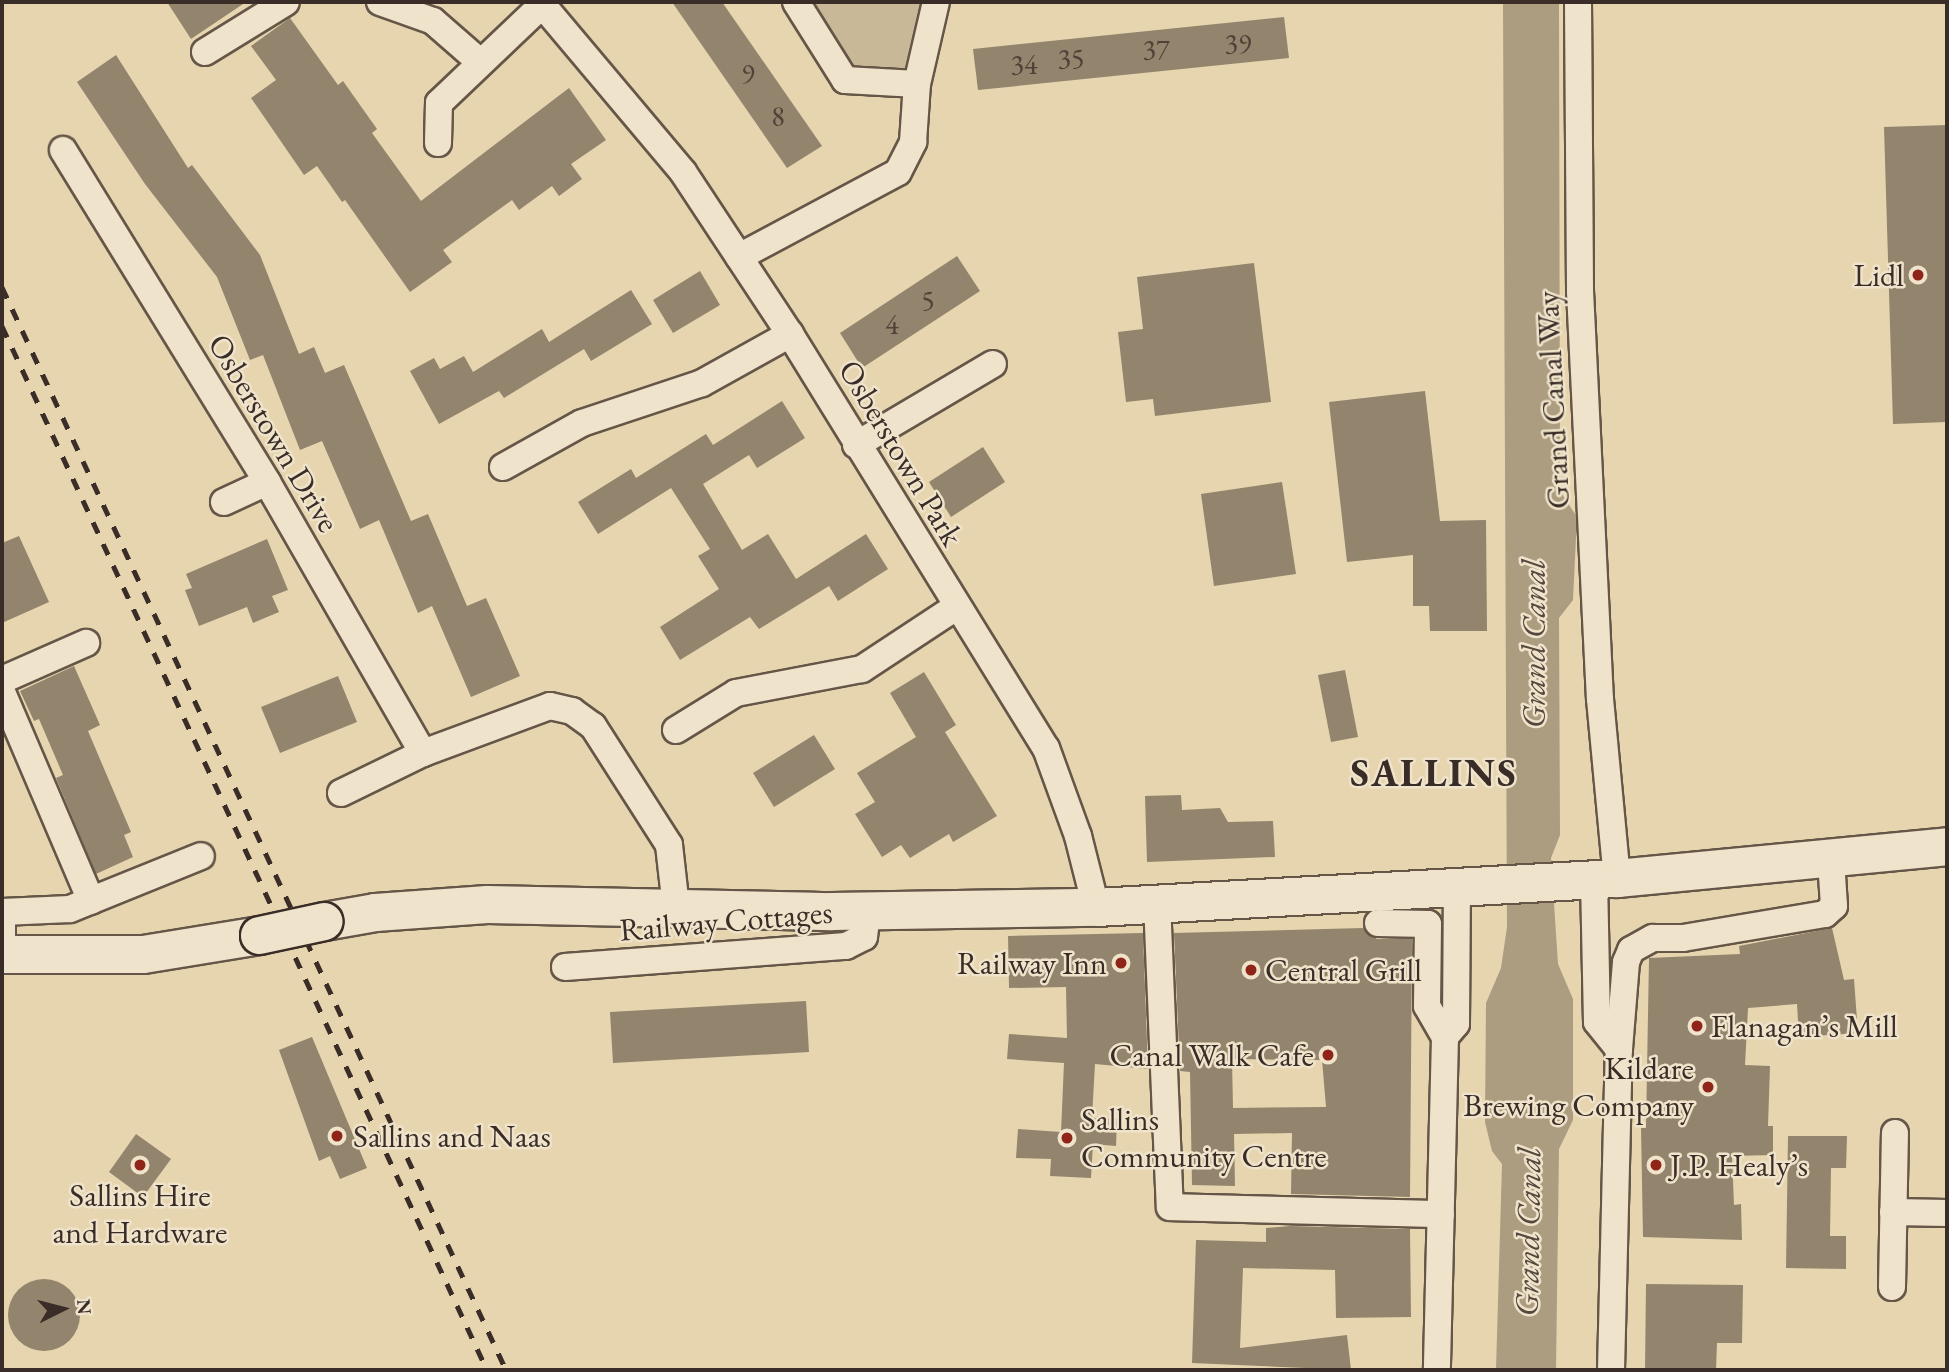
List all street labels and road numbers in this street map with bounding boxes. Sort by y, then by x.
street label: Grand Canal Way [1528,290,1578,510]
street label: Osberstown Drive [200,327,348,539]
street label: Osberstown Park [830,353,972,553]
street label: Railway Cottages [618,893,834,949]

